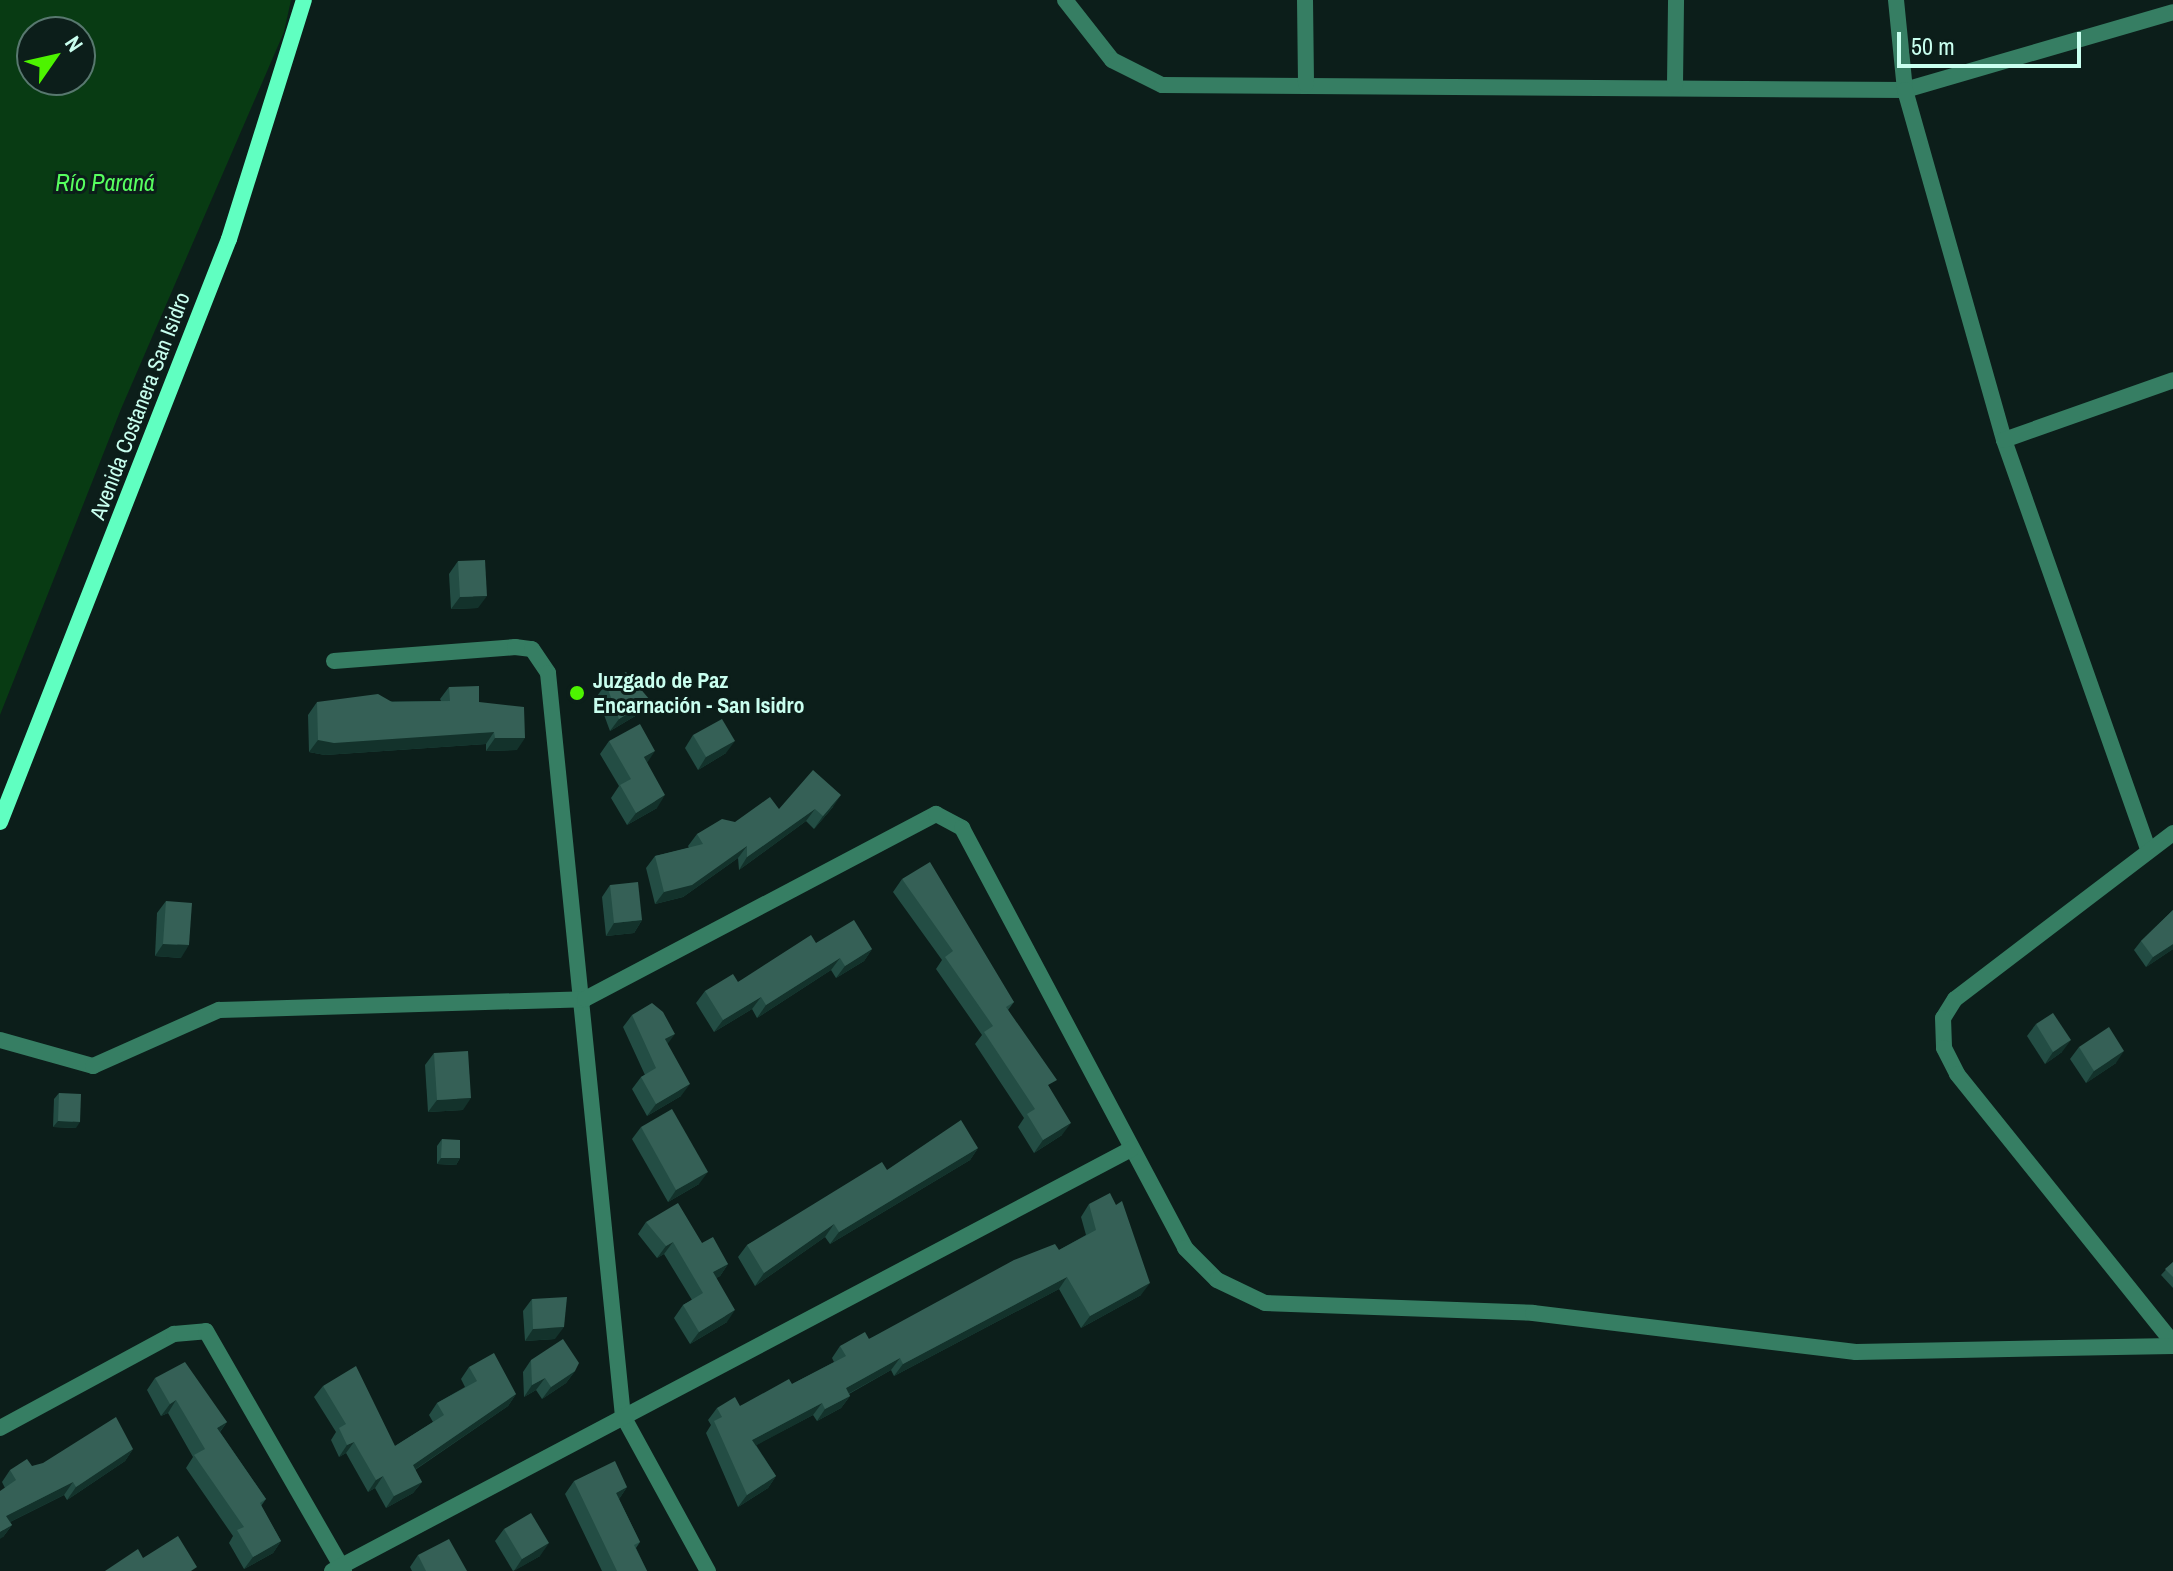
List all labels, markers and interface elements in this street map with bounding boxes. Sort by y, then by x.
north arrow [16,16,96,96]
scale bar [1901,16,2085,66]
text: N [58,30,90,57]
text: 50 m [1911,30,1955,62]
water label: Río Paraná [55,169,155,197]
street label: Avenida Costanera San Isidro [84,289,196,523]
place label: Juzgado de Paz Encarnación - San Isidro [593,667,805,718]
marker: Juzgado de Paz Encarnación - San Isidro [568,684,586,702]

